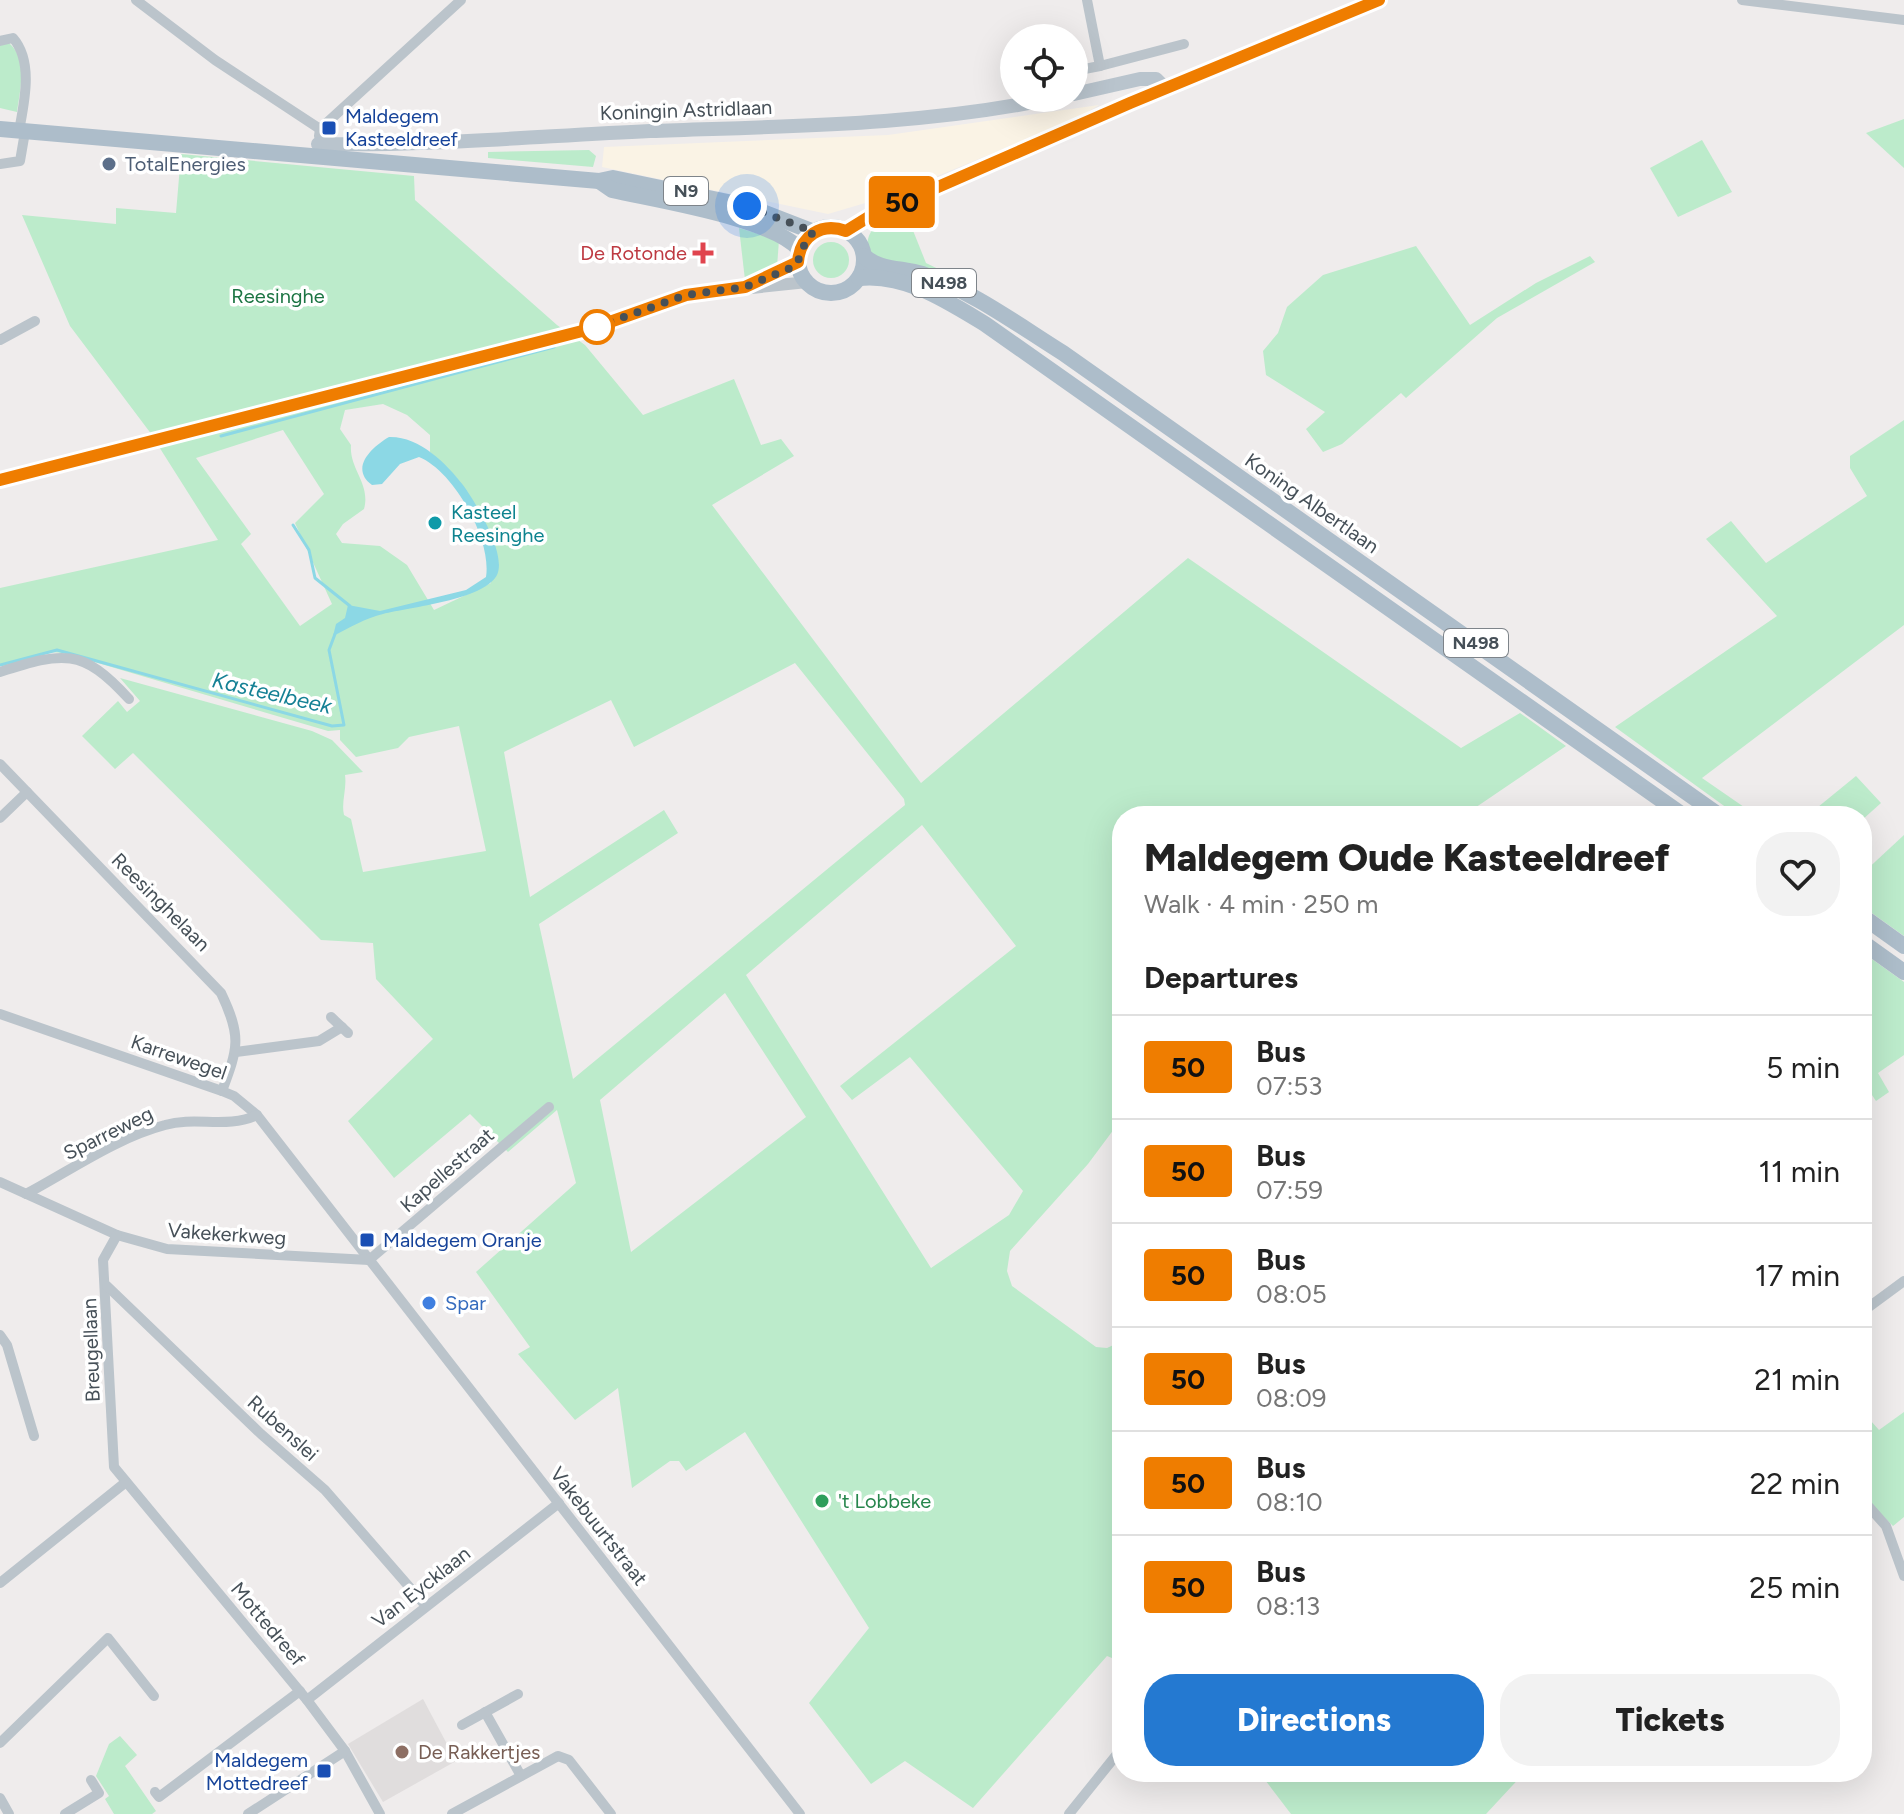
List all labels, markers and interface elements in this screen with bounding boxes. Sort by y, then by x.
map controls [1000,24,1088,112]
button: locate [1000,24,1088,112]
street label: Koningin Astridlaan [599,95,773,125]
place label: Maldegem Kasteeldreef [345,104,459,151]
marker: Maldegem Kasteeldreef [320,119,338,137]
place label: TotalEnergies [125,152,246,176]
marker: TotalEnergies [100,155,118,173]
line badge: 50 [866,176,938,228]
road number: N9 [664,177,708,205]
text: 50 [885,185,919,219]
your location [727,186,767,226]
place label: De Rotonde [580,241,687,265]
marker: De Rotonde [694,244,712,262]
road number: N498 [912,269,976,297]
park label: Reesinghe [231,284,325,308]
unlabelled marker [580,310,614,344]
street label: Koning Albertlaan [1240,448,1384,558]
place label: Kasteel Reesinghe [451,500,544,547]
marker: Kasteel Reesinghe [426,514,444,532]
road number: N498 [1444,629,1508,657]
water label: Kasteelbeek [210,666,336,720]
button: heart [1756,832,1840,916]
text: Maldegem Oude Kasteeldreef [1144,835,1670,881]
street label: Reesinghelaan [107,848,215,956]
text: Walk · 4 min · 250 m [1144,888,1378,920]
text: Departures [1144,959,1298,996]
street label: Karrewegel [128,1029,230,1085]
text: Bus [1256,1033,1305,1070]
text: 5 min [1766,1049,1840,1086]
text: 50 [1171,1050,1205,1084]
text: 07:53 [1256,1070,1322,1102]
street label: Sparreweg [59,1101,157,1165]
street label: Kapellestraat [395,1123,499,1217]
text: Bus [1256,1137,1305,1174]
text: 11 min [1759,1153,1840,1190]
text: 50 [1171,1154,1205,1188]
text: 07:59 [1256,1174,1323,1206]
street label: Vakekerkweg [167,1218,287,1250]
place label: Maldegem Oranje [383,1228,542,1252]
marker: Maldegem Oranje [358,1231,376,1249]
text: Bus [1256,1241,1305,1278]
text: 17 min [1755,1257,1840,1294]
text: 50 [1171,1258,1205,1292]
text: 08:05 [1256,1278,1327,1310]
place label: Spar [445,1291,486,1315]
marker: Spar [420,1294,438,1312]
street label: Breugellaan [77,1298,105,1402]
text: Bus [1256,1345,1305,1382]
text: 21 min [1754,1361,1840,1398]
text: 50 [1171,1362,1205,1396]
text: 08:09 [1256,1382,1327,1414]
street label: Rubenslei [243,1390,323,1466]
text: Bus [1256,1449,1305,1486]
street label: Vakebuurtstraat [545,1462,653,1590]
text: 22 min [1750,1465,1840,1502]
text: 50 [1171,1466,1205,1500]
text: 08:10 [1256,1486,1323,1518]
place label: 't Lobbeke [838,1489,931,1513]
marker: 't Lobbeke [813,1492,831,1510]
street label: Van Eycklaan [367,1541,475,1633]
text: Bus [1256,1553,1305,1590]
text: 25 min [1749,1569,1840,1606]
text: 50 [1171,1570,1205,1604]
street label: Mottedreef [226,1577,310,1671]
text: 08:13 [1256,1590,1320,1622]
button: Directions [1144,1674,1484,1766]
button: Tickets [1500,1674,1840,1766]
place label: De Rakkertjes [418,1740,540,1764]
marker: De Rakkertjes [393,1743,411,1761]
place label: Maldegem Mottedreef [206,1748,309,1795]
marker: Maldegem Mottedreef [315,1762,333,1780]

